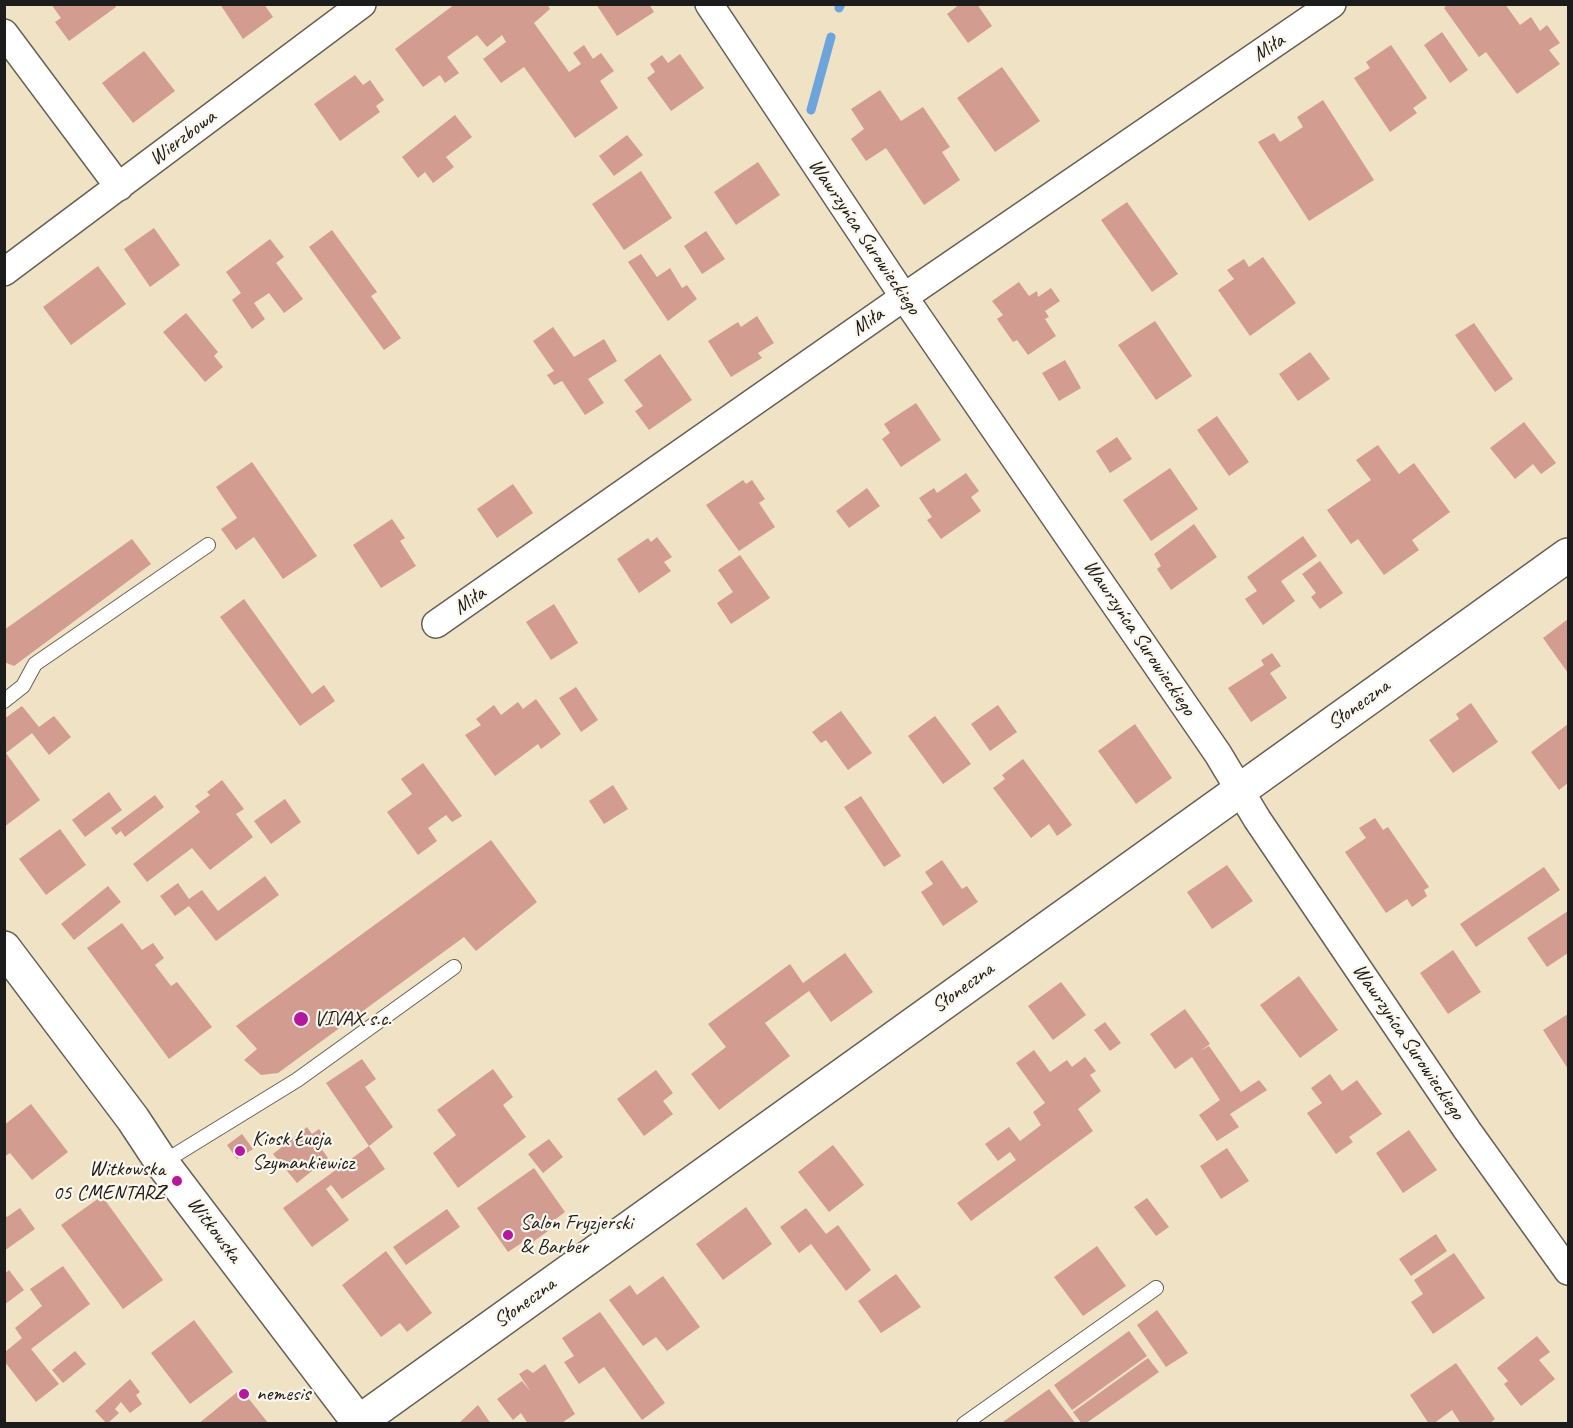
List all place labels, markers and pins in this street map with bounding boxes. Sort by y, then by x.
place label: VIVAX s.c. [314,1006,391,1032]
marker: VIVAX s.c. [292,1010,310,1028]
place label: Kiosk Łucja Szymankiewicz [252,1126,354,1176]
marker: Kiosk Łucja Szymankiewicz [233,1144,247,1158]
place label: Witkowska 05 CMENTARZ [53,1156,165,1206]
marker: Witkowska 05 CMENTARZ [170,1174,184,1188]
place label: Salon Fryzjerski & Barber [520,1210,633,1260]
marker: Salon Fryzjerski & Barber [501,1228,515,1242]
place label: nemesis [256,1381,310,1407]
marker: nemesis [237,1387,251,1401]

